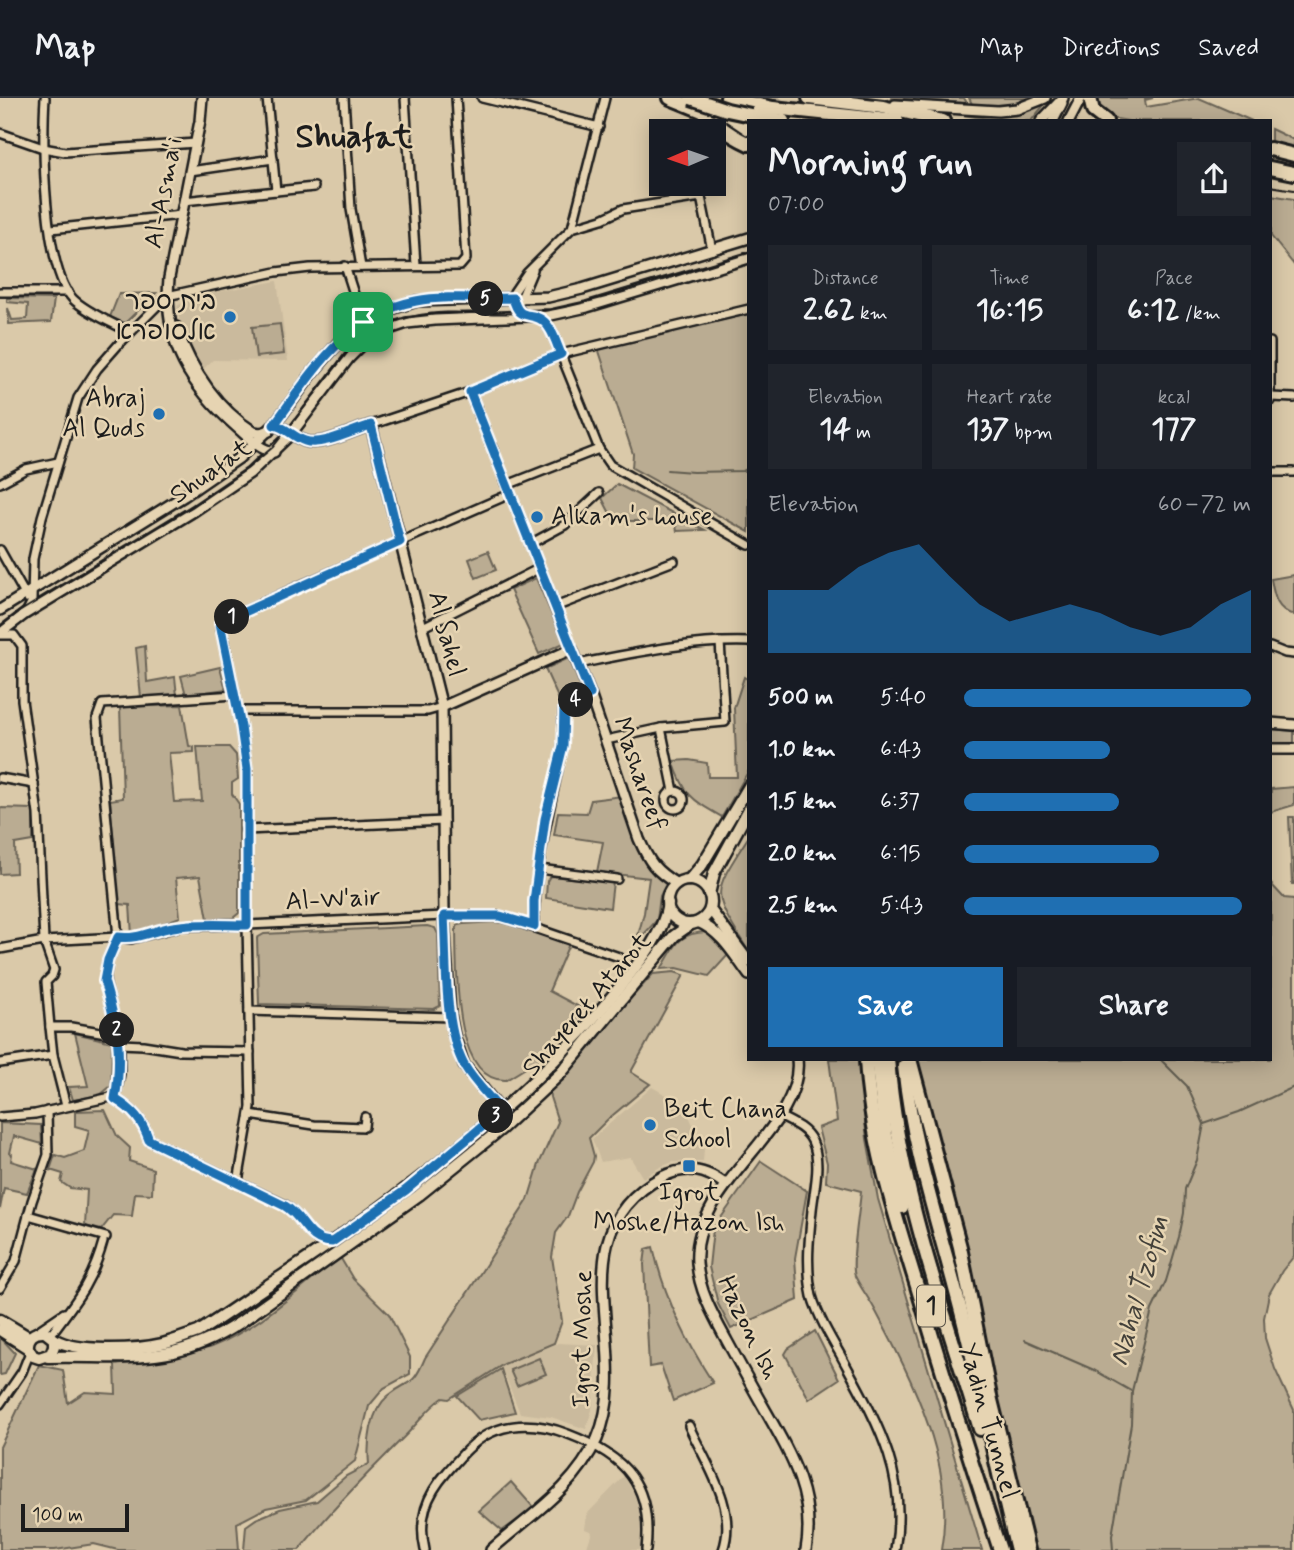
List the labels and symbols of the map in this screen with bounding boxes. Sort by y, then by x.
district label: Shuafat [295,116,413,160]
north arrow [649,119,726,196]
street label: Al-Asma'i [137,134,191,252]
pin: 5 [468,282,504,316]
place label: בית ספר אלסופרא [115,285,216,349]
pin [333,292,393,352]
marker: בית ספר אלסופרא [222,309,238,325]
place label: Abraj Al Quds [62,382,145,446]
marker: Abraj Al Quds [151,406,167,422]
street label: Shuafat [163,432,259,512]
place label: Alkam's house [551,500,712,534]
marker: Alkam's house [529,509,545,525]
street label: Al Sahel [419,588,473,680]
pin: 1 [215,600,250,634]
pin: 4 [558,682,594,718]
street label: Mashareef [604,713,674,835]
street label: Al-W'air [285,881,382,919]
street label: Shayeret Atarot [515,926,659,1084]
pin: 2 [100,1012,134,1048]
place label: Beit Chana School [664,1093,787,1157]
pin: 3 [478,1098,514,1134]
marker: Beit Chana School [642,1117,658,1133]
marker: Igrot Moshe/Hazon Ish [681,1158,697,1174]
place label: Igrot Moshe/Hazon Ish [593,1176,785,1240]
water label: Nahal Tzofim [1101,1212,1179,1370]
street label: Igrot Moshe [565,1270,601,1408]
street label: Hazon Ish [708,1270,788,1386]
road number: 1 [917,1286,945,1326]
street label: Yadin Tunnel [950,1339,1026,1503]
scale bar [21,1501,130,1533]

